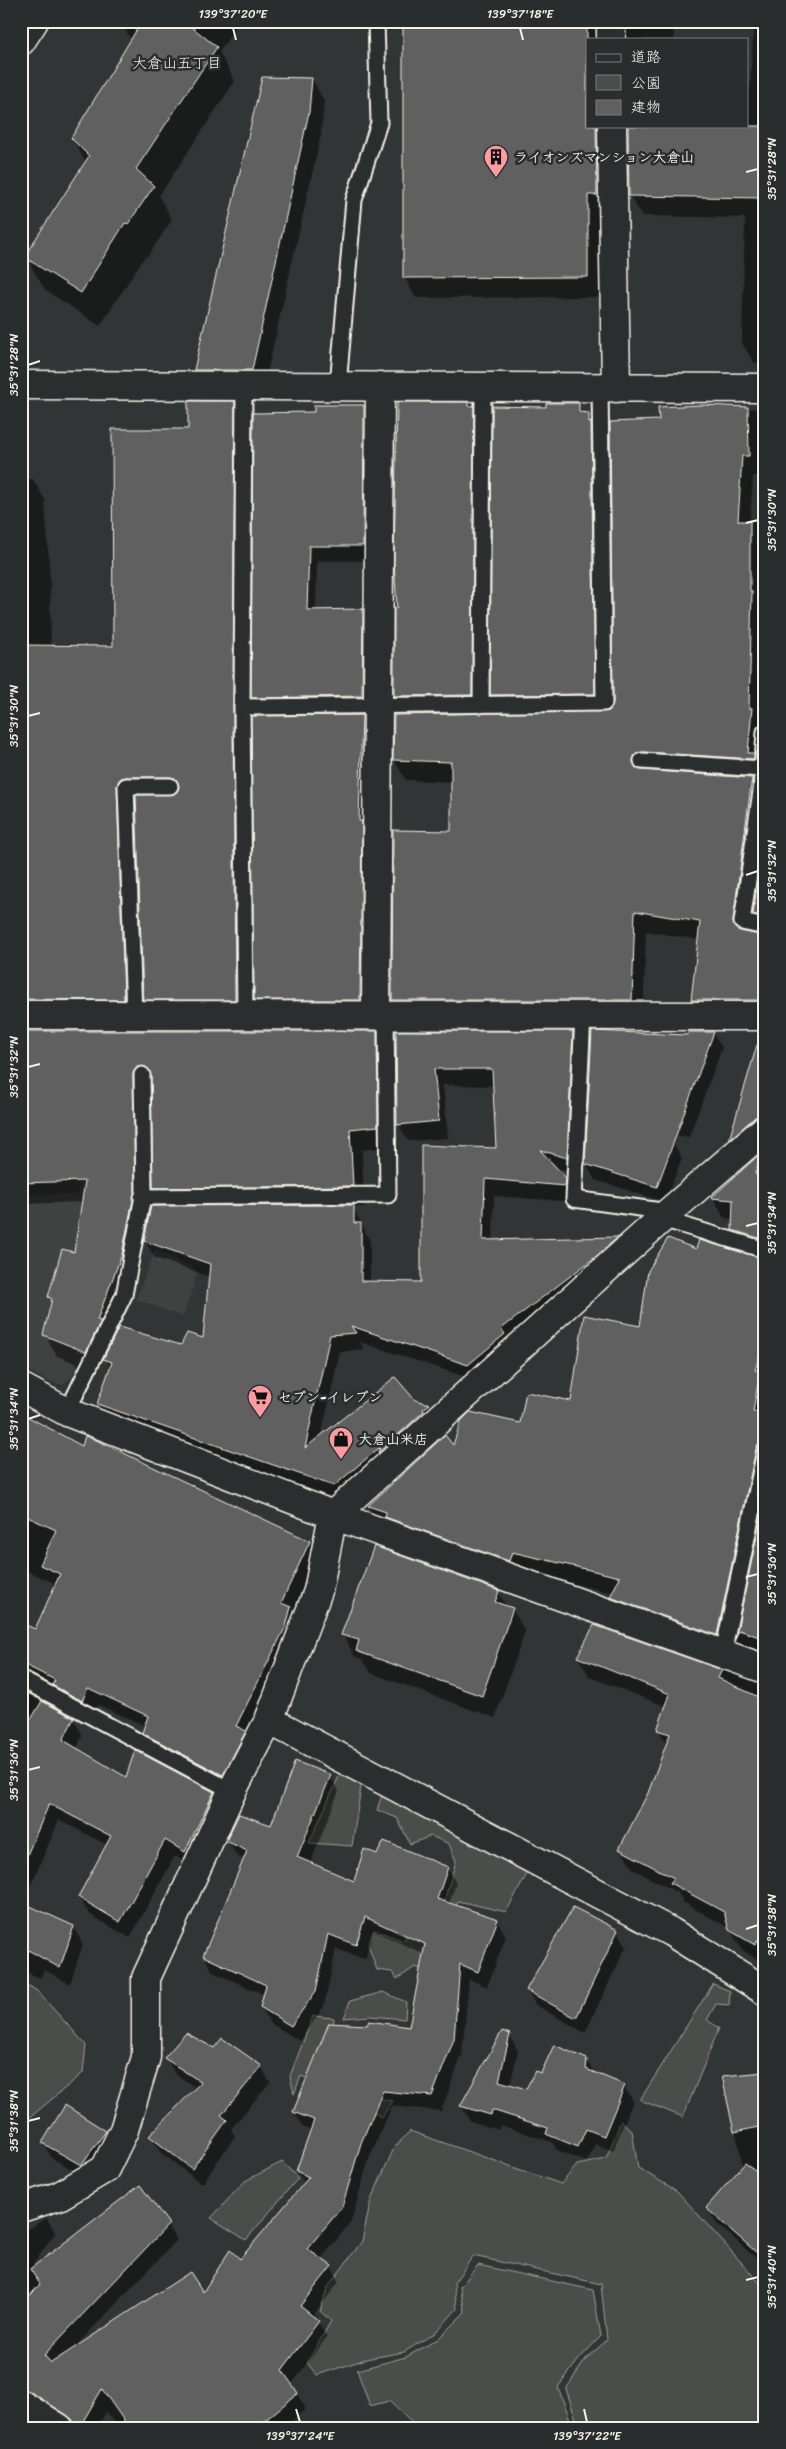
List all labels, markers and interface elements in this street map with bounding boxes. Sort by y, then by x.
text: 139°37'20"E [199,3,268,25]
text: 139°37'18"E [487,3,554,25]
legend [586,38,748,128]
text: 道路 [631,44,661,70]
district label: 大倉山五丁目 [132,50,222,76]
text: 公園 [631,70,661,96]
text: 建物 [631,94,661,120]
text: 35°31'28"N [761,137,783,200]
building icon: ライオンズマンション大倉山 [483,144,509,178]
place label: ライオンズマンション大倉山 [514,145,694,170]
text: 35°31'28"N [3,333,25,396]
text: 35°31'30"N [761,488,783,551]
text: 35°31'30"N [3,684,25,747]
text: 35°31'32"N [761,839,783,902]
text: 35°31'32"N [3,1035,25,1098]
text: 35°31'34"N [761,1191,783,1254]
supermarket icon: セブン-イレブン [247,1384,273,1418]
place label: セブン-イレブン [278,1385,383,1410]
text: 35°31'34"N [3,1387,25,1450]
shop icon: 大倉山米店 [328,1426,354,1460]
place label: 大倉山米店 [358,1427,428,1452]
text: 35°31'36"N [761,1542,783,1605]
text: 35°31'36"N [3,1738,25,1801]
text: 35°31'38"N [761,1893,783,1956]
text: 35°31'38"N [3,2089,25,2152]
text: 35°31'40"N [761,2244,783,2309]
text: 139°37'24"E [266,2425,335,2447]
text: 139°37'22"E [553,2425,622,2447]

